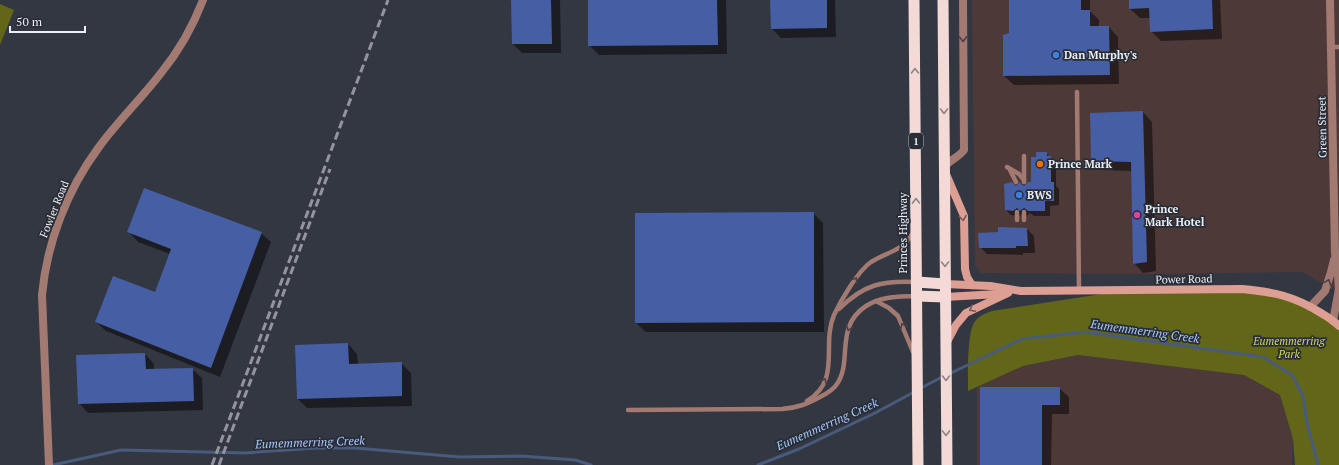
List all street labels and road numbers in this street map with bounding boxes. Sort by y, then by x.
street label: Green Street [1314,96,1330,158]
road number: 1 [909,133,923,149]
street label: Fowler Road [36,178,72,240]
street label: Princes Highway [896,192,910,274]
street label: Power Road [1155,272,1213,286]

